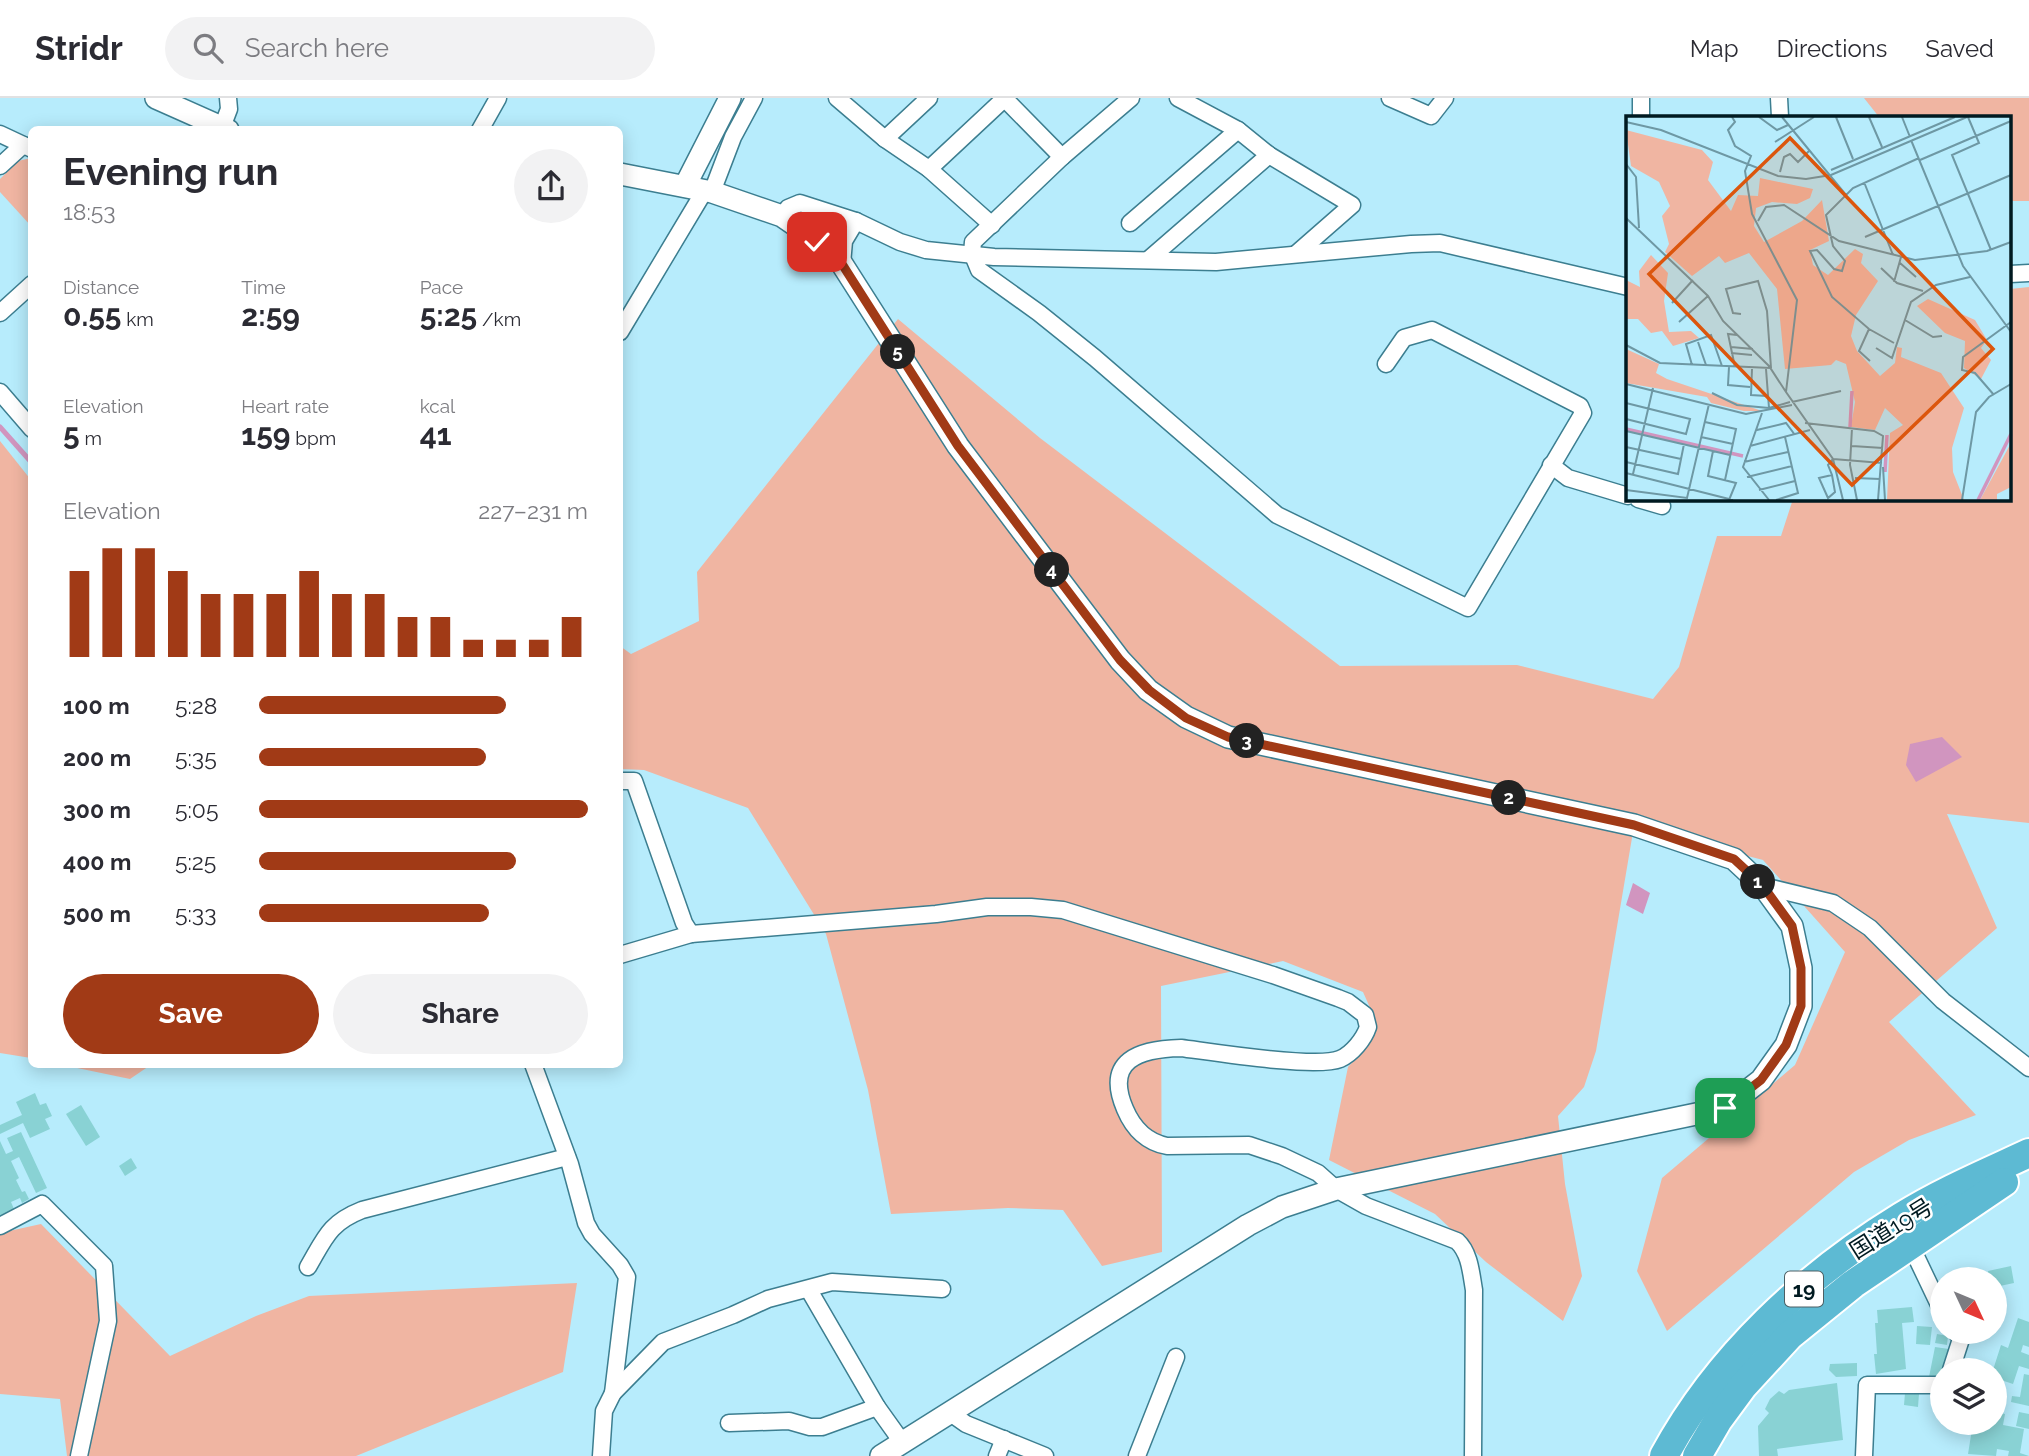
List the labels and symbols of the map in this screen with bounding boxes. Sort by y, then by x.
inset map [1626,116,2011,500]
pin [787,212,847,272]
pin: 5 [880,334,916,370]
pin: 4 [1034,552,1070,588]
pin: 3 [1230,724,1264,758]
pin: 2 [1492,780,1526,816]
pin: 1 [1740,864,1776,900]
pin [1695,1078,1755,1138]
street label: 国道19号 [1845,1192,1937,1264]
north arrow [1930,1267,2007,1344]
road number: 19 [1785,1272,1823,1306]

